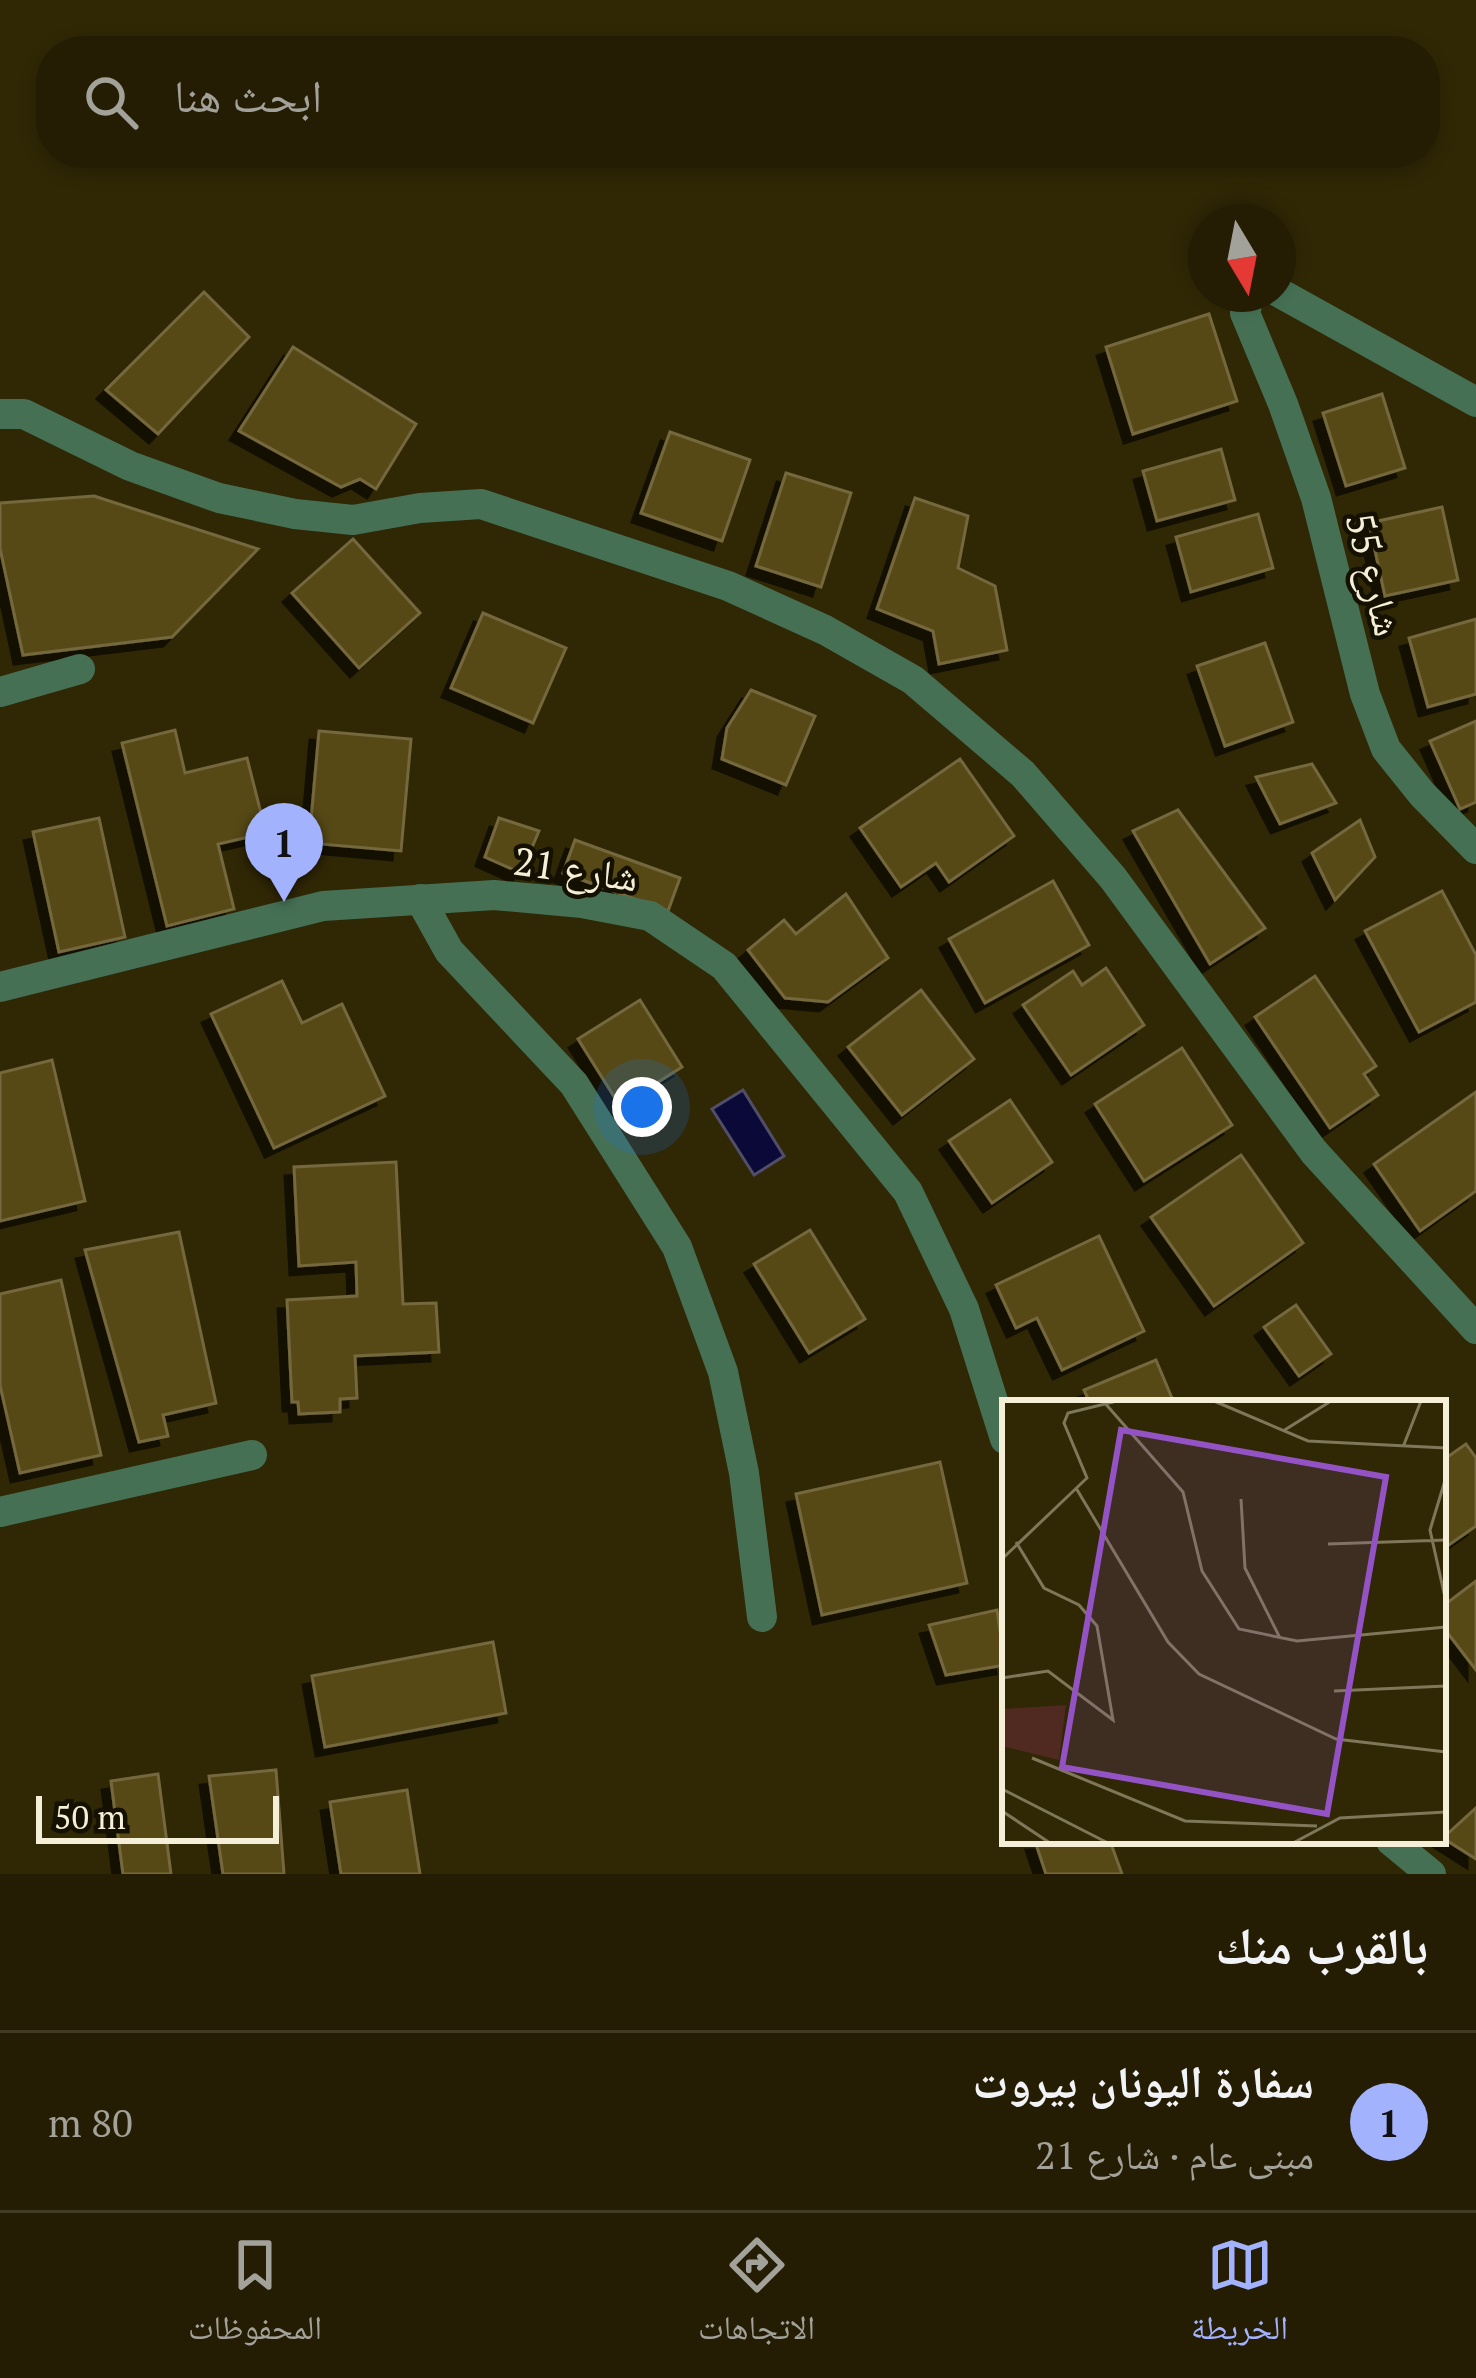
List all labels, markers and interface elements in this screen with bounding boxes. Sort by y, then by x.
search box [36,36,1440,168]
text: ابحث هنا [174,65,322,125]
icon: search [78,69,144,135]
north arrow [1188,204,1296,312]
street label: شارع 55 [1335,507,1415,641]
pin: 1 [245,803,323,902]
street label: شارع 21 [510,834,642,902]
your location [612,1077,672,1137]
inset map [1002,1400,1446,1844]
scale bar [36,1790,279,1843]
text: 50 m [54,1795,126,1838]
text: بالقرب منك [1215,1911,1428,1979]
text: سفارة اليونان بيروت [972,2051,1314,2111]
text: 80 m [48,2096,133,2148]
text: 1 [1378,2096,1400,2148]
text: مبنى عام · شارع 21 [1035,2128,1314,2180]
tab: المحفوظات [188,2232,322,2360]
tab: الاتجاهات [698,2232,815,2360]
tab: الخريطة [1191,2232,1288,2360]

